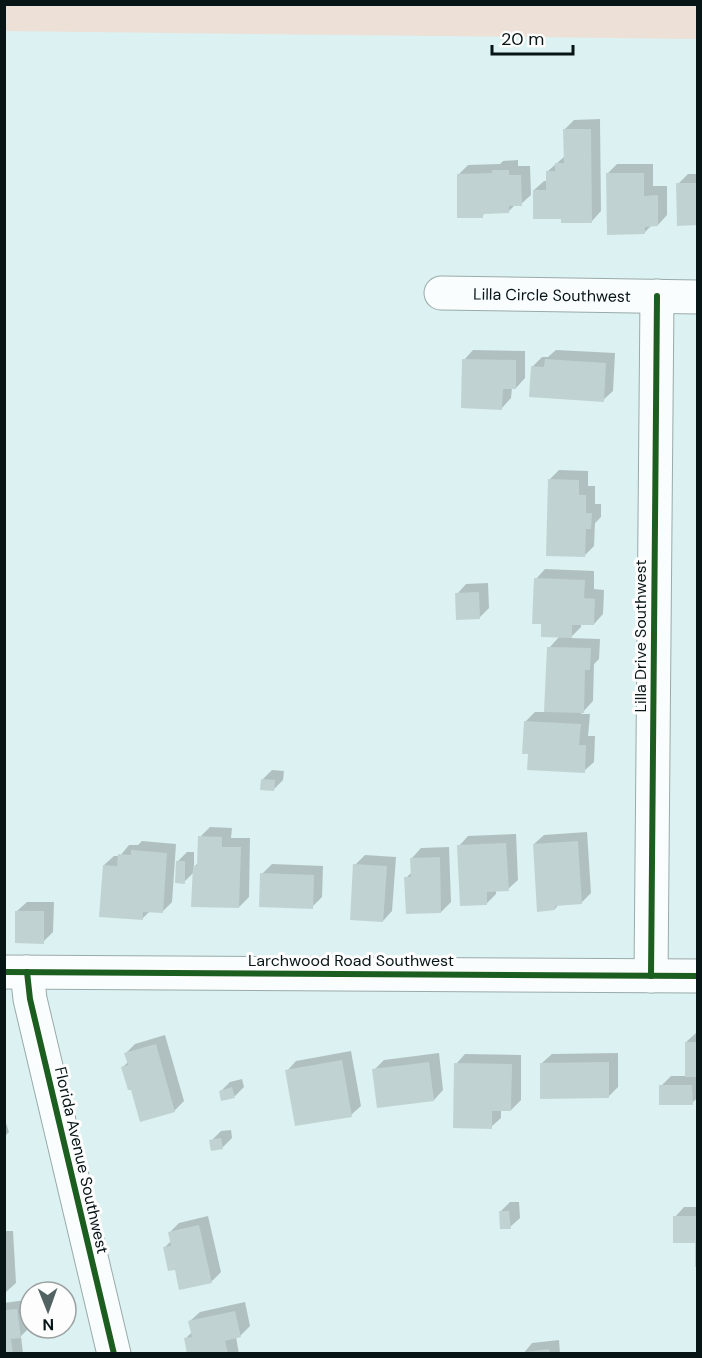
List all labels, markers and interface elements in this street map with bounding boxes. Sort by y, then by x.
scale bar [492,18,573,56]
text: 20 m [501,27,544,51]
street label: Lilla Circle Southwest [473,284,631,307]
street label: Lilla Drive Southwest [630,560,651,712]
street label: Larchwood Road Southwest [248,950,454,971]
street label: Florida Avenue Southwest [50,1065,113,1256]
north arrow [18,1280,78,1340]
text: N [42,1314,54,1335]

